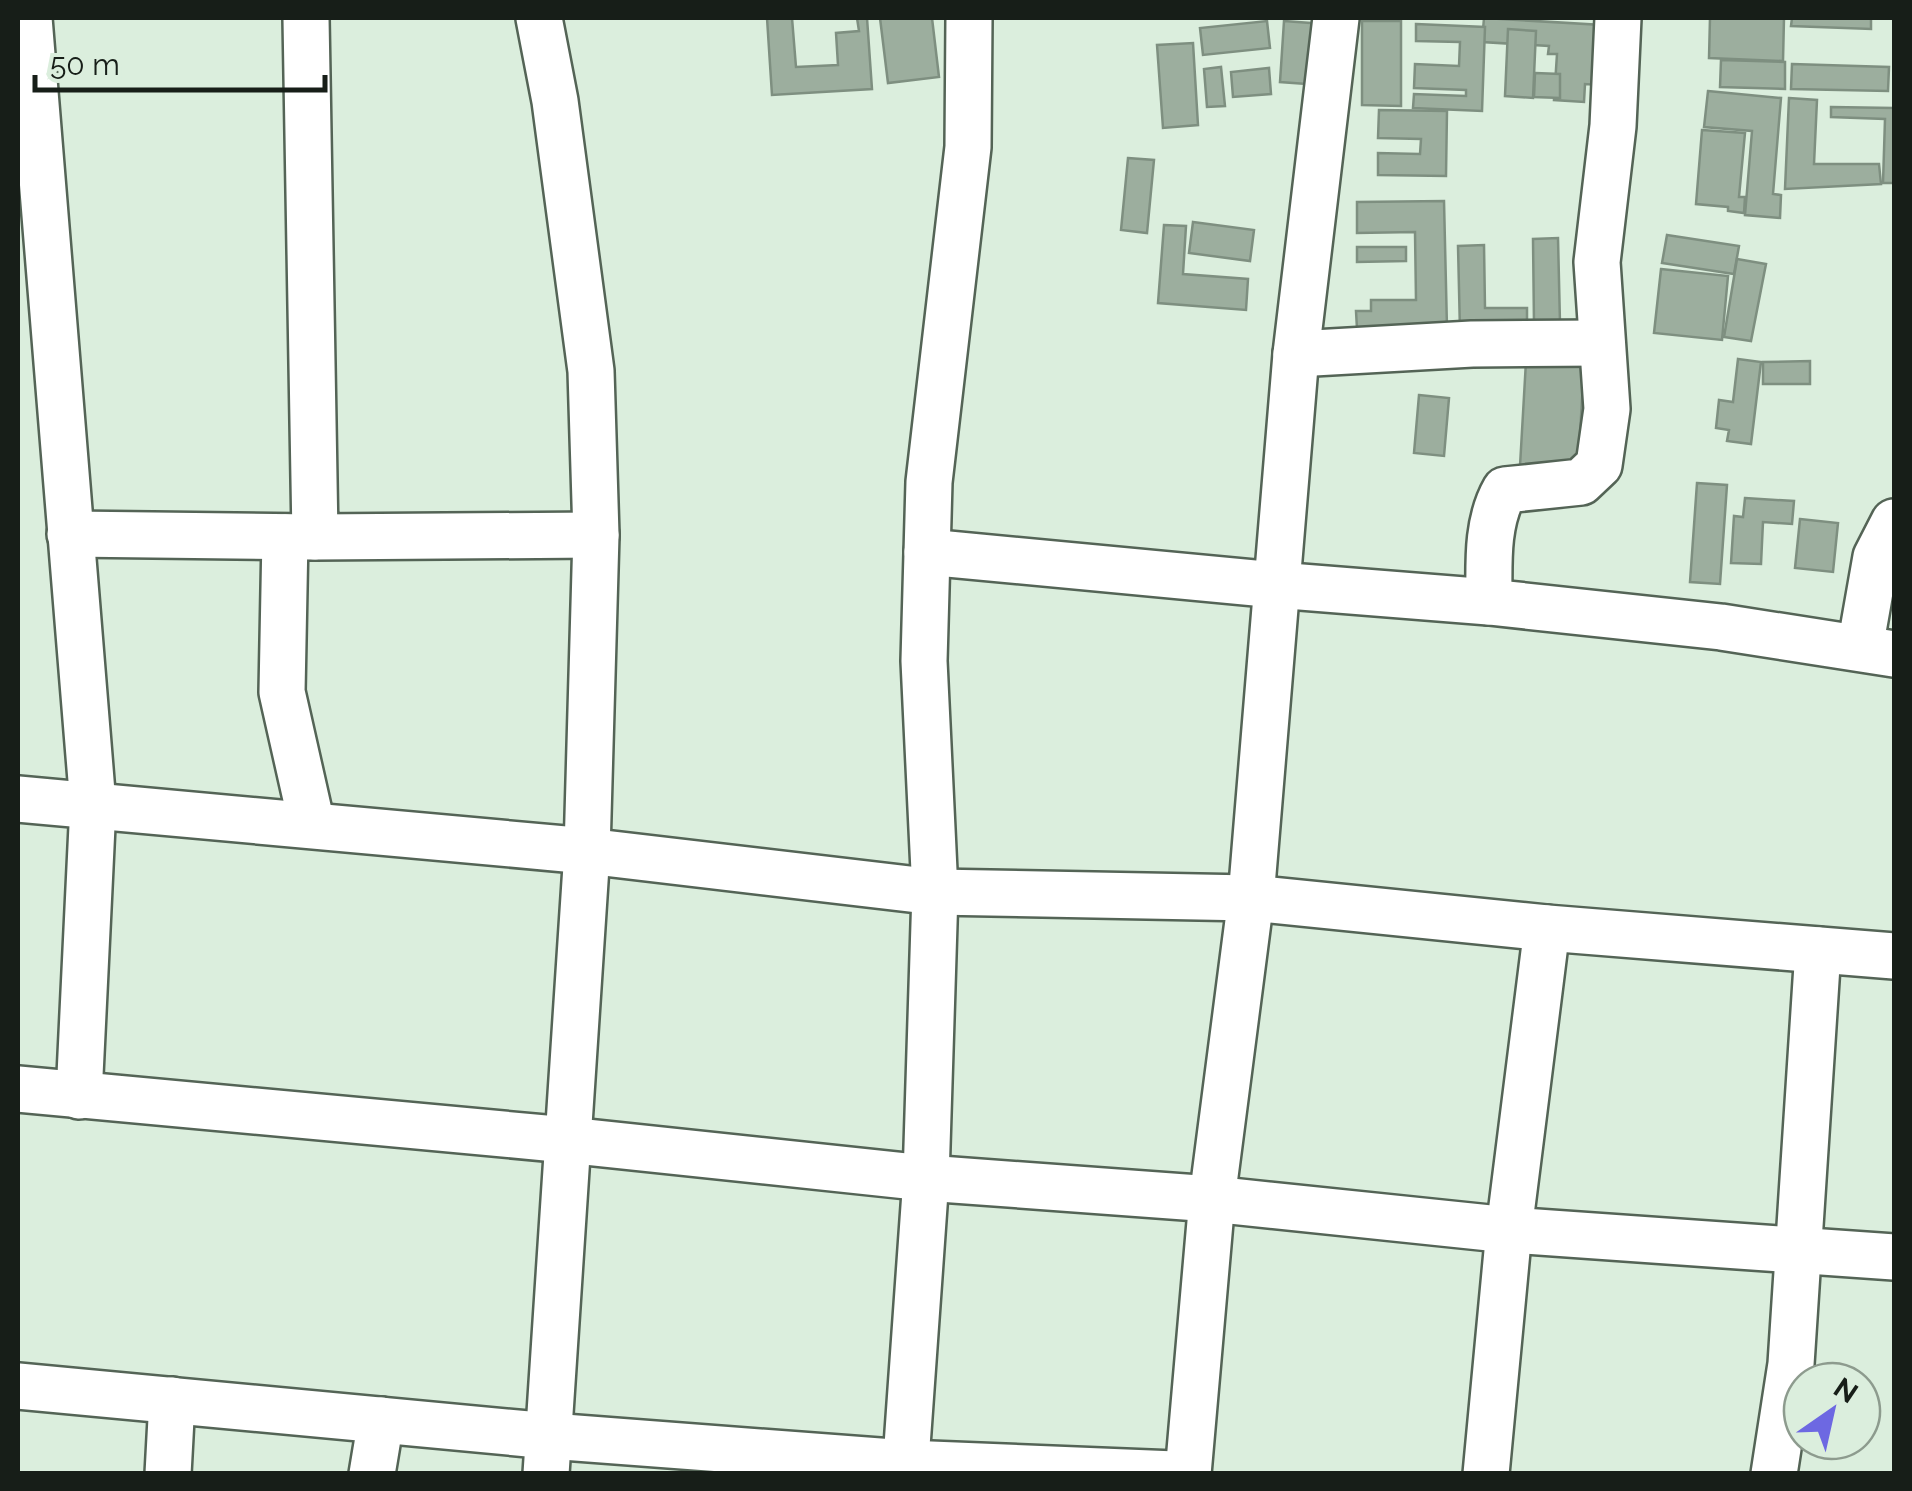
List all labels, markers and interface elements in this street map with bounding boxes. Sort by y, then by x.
scale bar [35,30,325,92]
text: 50 m [50,47,120,82]
north arrow [1782,1361,1882,1461]
text: N [1828,1371,1864,1410]

